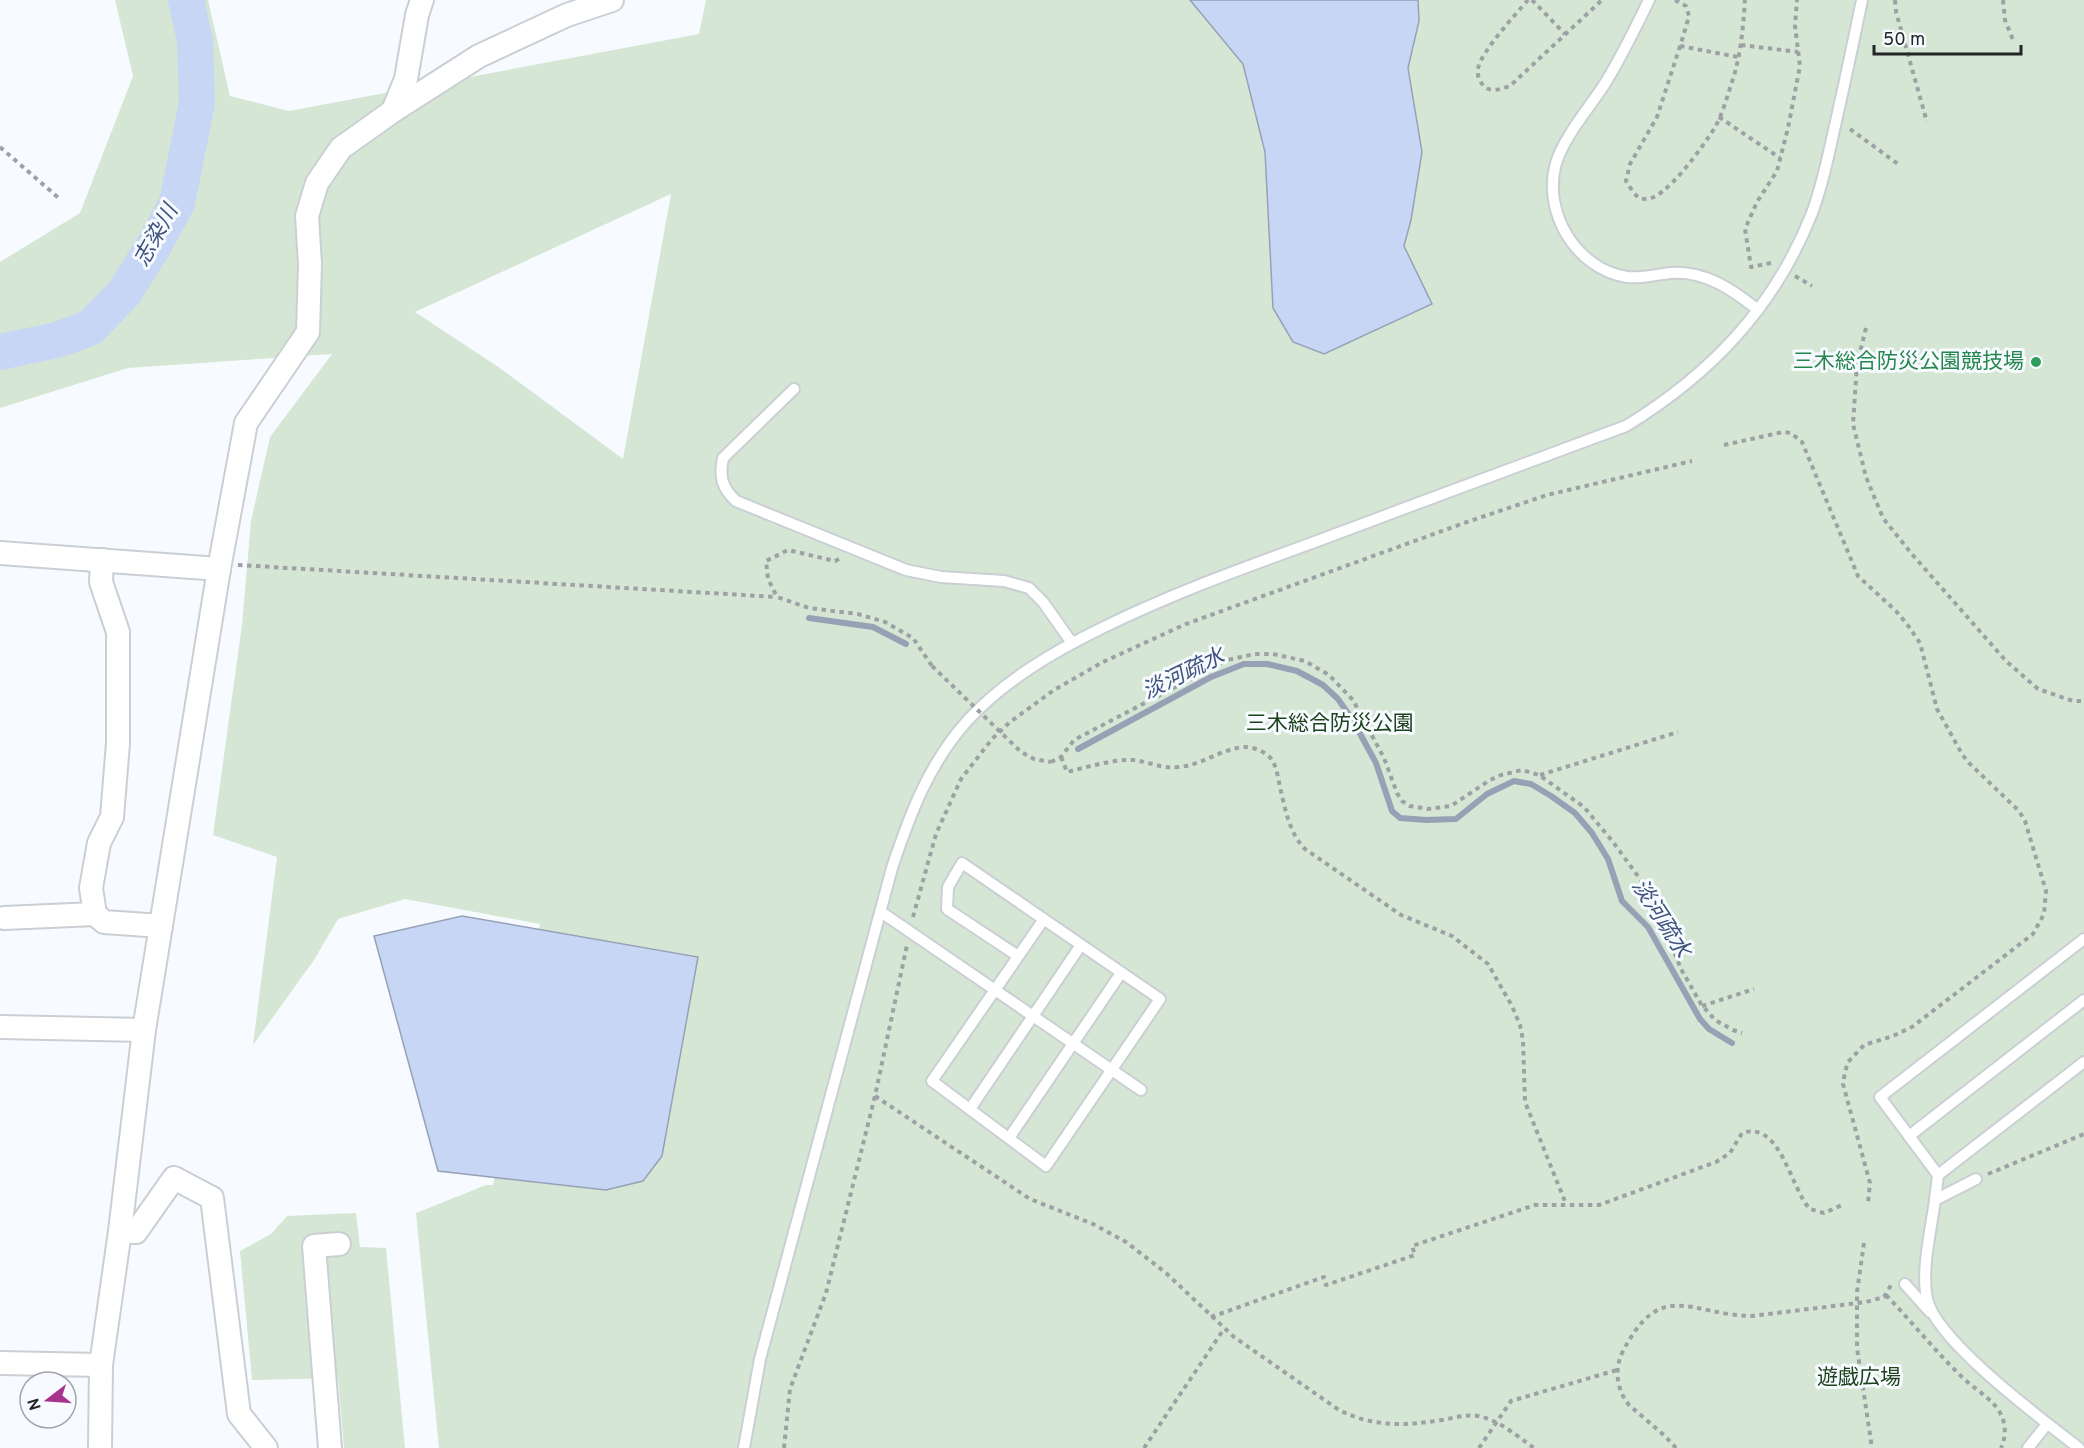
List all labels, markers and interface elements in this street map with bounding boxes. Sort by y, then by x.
scale bar [1874,18,2021,56]
text: 50 m [1883,29,1925,52]
water label: 志染川 [129,199,186,271]
place label: 三木総合防災公園競技場 [1793,349,2024,376]
marker: 三木総合防災公園競技場 [2029,355,2043,369]
water label: 淡河疏水 [1139,643,1231,706]
park label: 三木総合防災公園 [1246,711,1414,738]
water label: 淡河疏水 [1625,875,1696,965]
park label: 遊戯広場 [1817,1365,1901,1392]
north arrow [18,1370,78,1430]
text: N [24,1395,47,1412]

